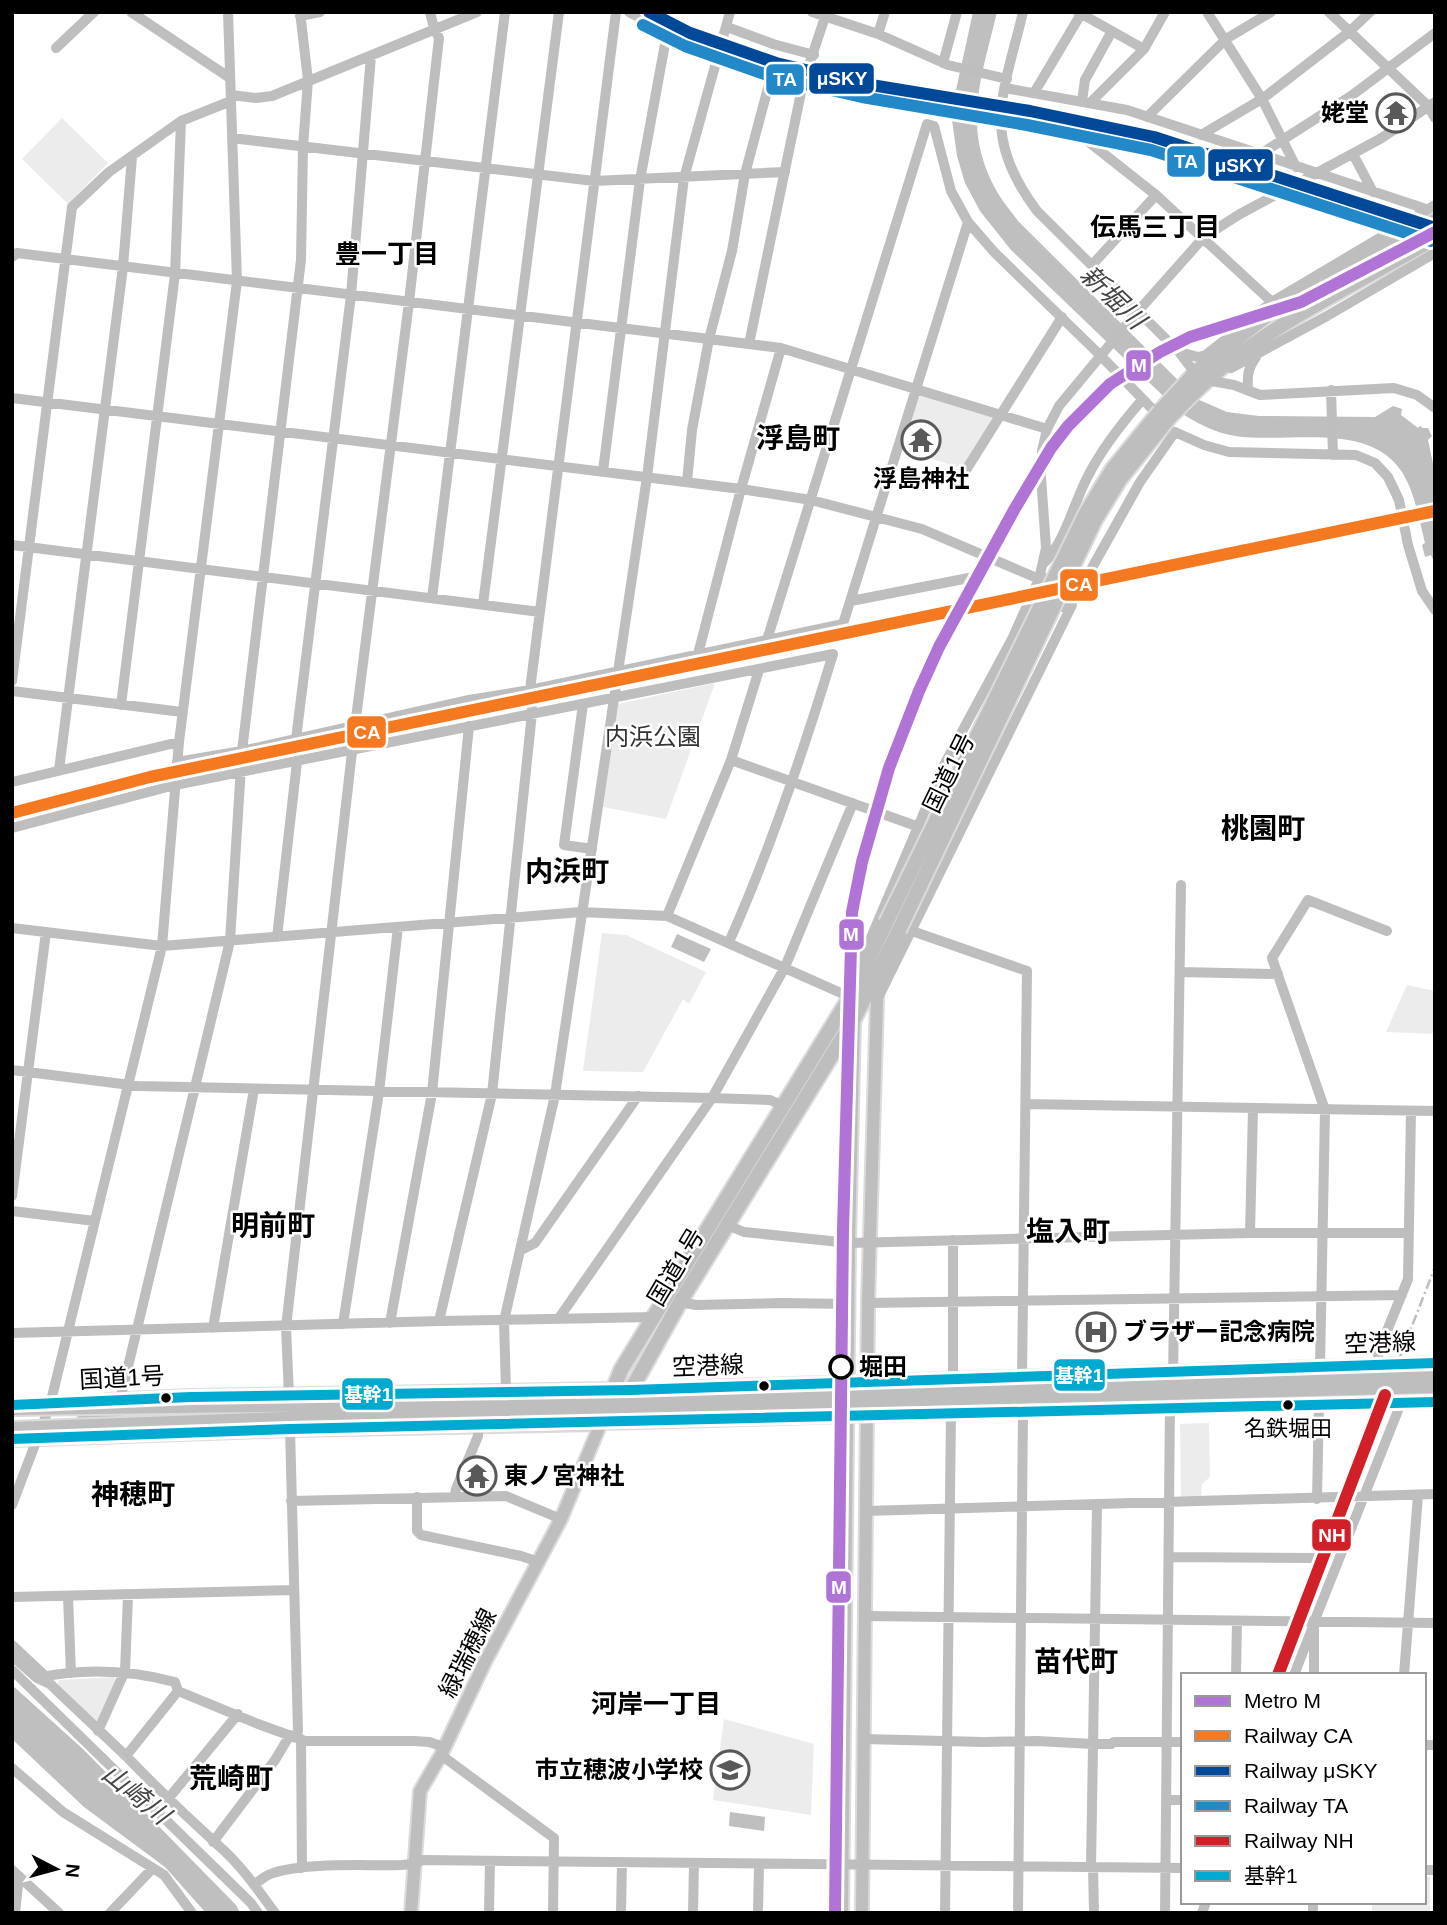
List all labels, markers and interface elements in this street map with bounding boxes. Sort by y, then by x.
line badge: μSKY [808,62,875,95]
line badge: TA [765,63,805,96]
text: μSKY [817,68,868,89]
text: TA [773,69,797,90]
temple icon: 姥堂 [1375,92,1417,134]
place label: 姥堂 [1321,99,1369,126]
line badge: TA [1166,145,1206,178]
line badge: μSKY [1207,148,1274,182]
text: TA [1174,151,1198,172]
text: μSKY [1215,155,1266,176]
district label: 伝馬三丁目 [1090,212,1220,242]
district label: 豊一丁目 [335,239,439,269]
water label: 新堀川 [1075,259,1154,337]
line badge: M [1125,349,1152,382]
text: M [1131,355,1147,376]
temple icon: 浮島神社 [900,419,942,461]
district label: 浮島町 [756,423,840,454]
place label: 浮島神社 [873,465,969,492]
line badge: CA [1059,568,1099,602]
text: CA [1065,574,1093,595]
line badge: CA [346,715,387,749]
text: CA [353,722,381,743]
park label: 内浜公園 [605,723,701,750]
street label: 国道1号 [918,729,979,817]
district label: 桃園町 [1221,813,1305,844]
district label: 内浜町 [525,856,609,887]
line badge: M [838,918,865,951]
text: M [843,924,859,945]
district label: 明前町 [231,1210,315,1241]
district label: 塩入町 [1026,1216,1110,1247]
street label: 国道1号 [642,1223,709,1310]
hospital icon: ブラザー記念病院 [1075,1311,1117,1353]
place label: ブラザー記念病院 [1123,1318,1315,1345]
street label: 空港線 [1344,1328,1416,1357]
street label: 空港線 [672,1351,744,1380]
place label: 堀田 [859,1353,907,1380]
marker: 堀田 [829,1355,853,1379]
line badge: 基幹1 [1053,1358,1106,1392]
street label: 国道1号 [79,1362,165,1393]
text: 基幹1 [1055,1365,1104,1386]
line badge: 基幹1 [341,1377,394,1411]
unlabelled marker [757,1379,771,1393]
text: 基幹1 [344,1384,393,1405]
unlabelled marker [159,1391,173,1405]
marker: 名鉄堀田 [1281,1398,1295,1412]
place label: 名鉄堀田 [1244,1416,1332,1441]
temple icon: 東ノ宮神社 [456,1455,498,1497]
place label: 東ノ宮神社 [504,1462,624,1489]
district label: 神穂町 [91,1479,175,1510]
line badge: NH [1311,1518,1352,1552]
text: NH [1318,1525,1346,1546]
line badge: M [825,1570,852,1604]
text: M [831,1577,847,1598]
street label: 緑瑞穂線 [434,1604,501,1702]
district label: 苗代町 [1034,1646,1118,1677]
legend [1181,1673,1426,1904]
district label: 河岸一丁目 [591,1689,721,1719]
text: Metro M [1244,1689,1321,1712]
text: Railway CA [1244,1724,1353,1747]
school or university icon: 市立穂波小学校 [709,1749,751,1791]
place label: 市立穂波小学校 [535,1756,703,1783]
water label: 山崎川 [96,1758,178,1832]
text: Railway μSKY [1244,1759,1377,1782]
district label: 荒崎町 [189,1763,273,1794]
text: Railway TA [1244,1794,1348,1817]
text: Railway NH [1244,1829,1354,1852]
north arrow [21,1834,91,1904]
text: N [61,1863,84,1879]
text: 基幹1 [1244,1864,1298,1887]

